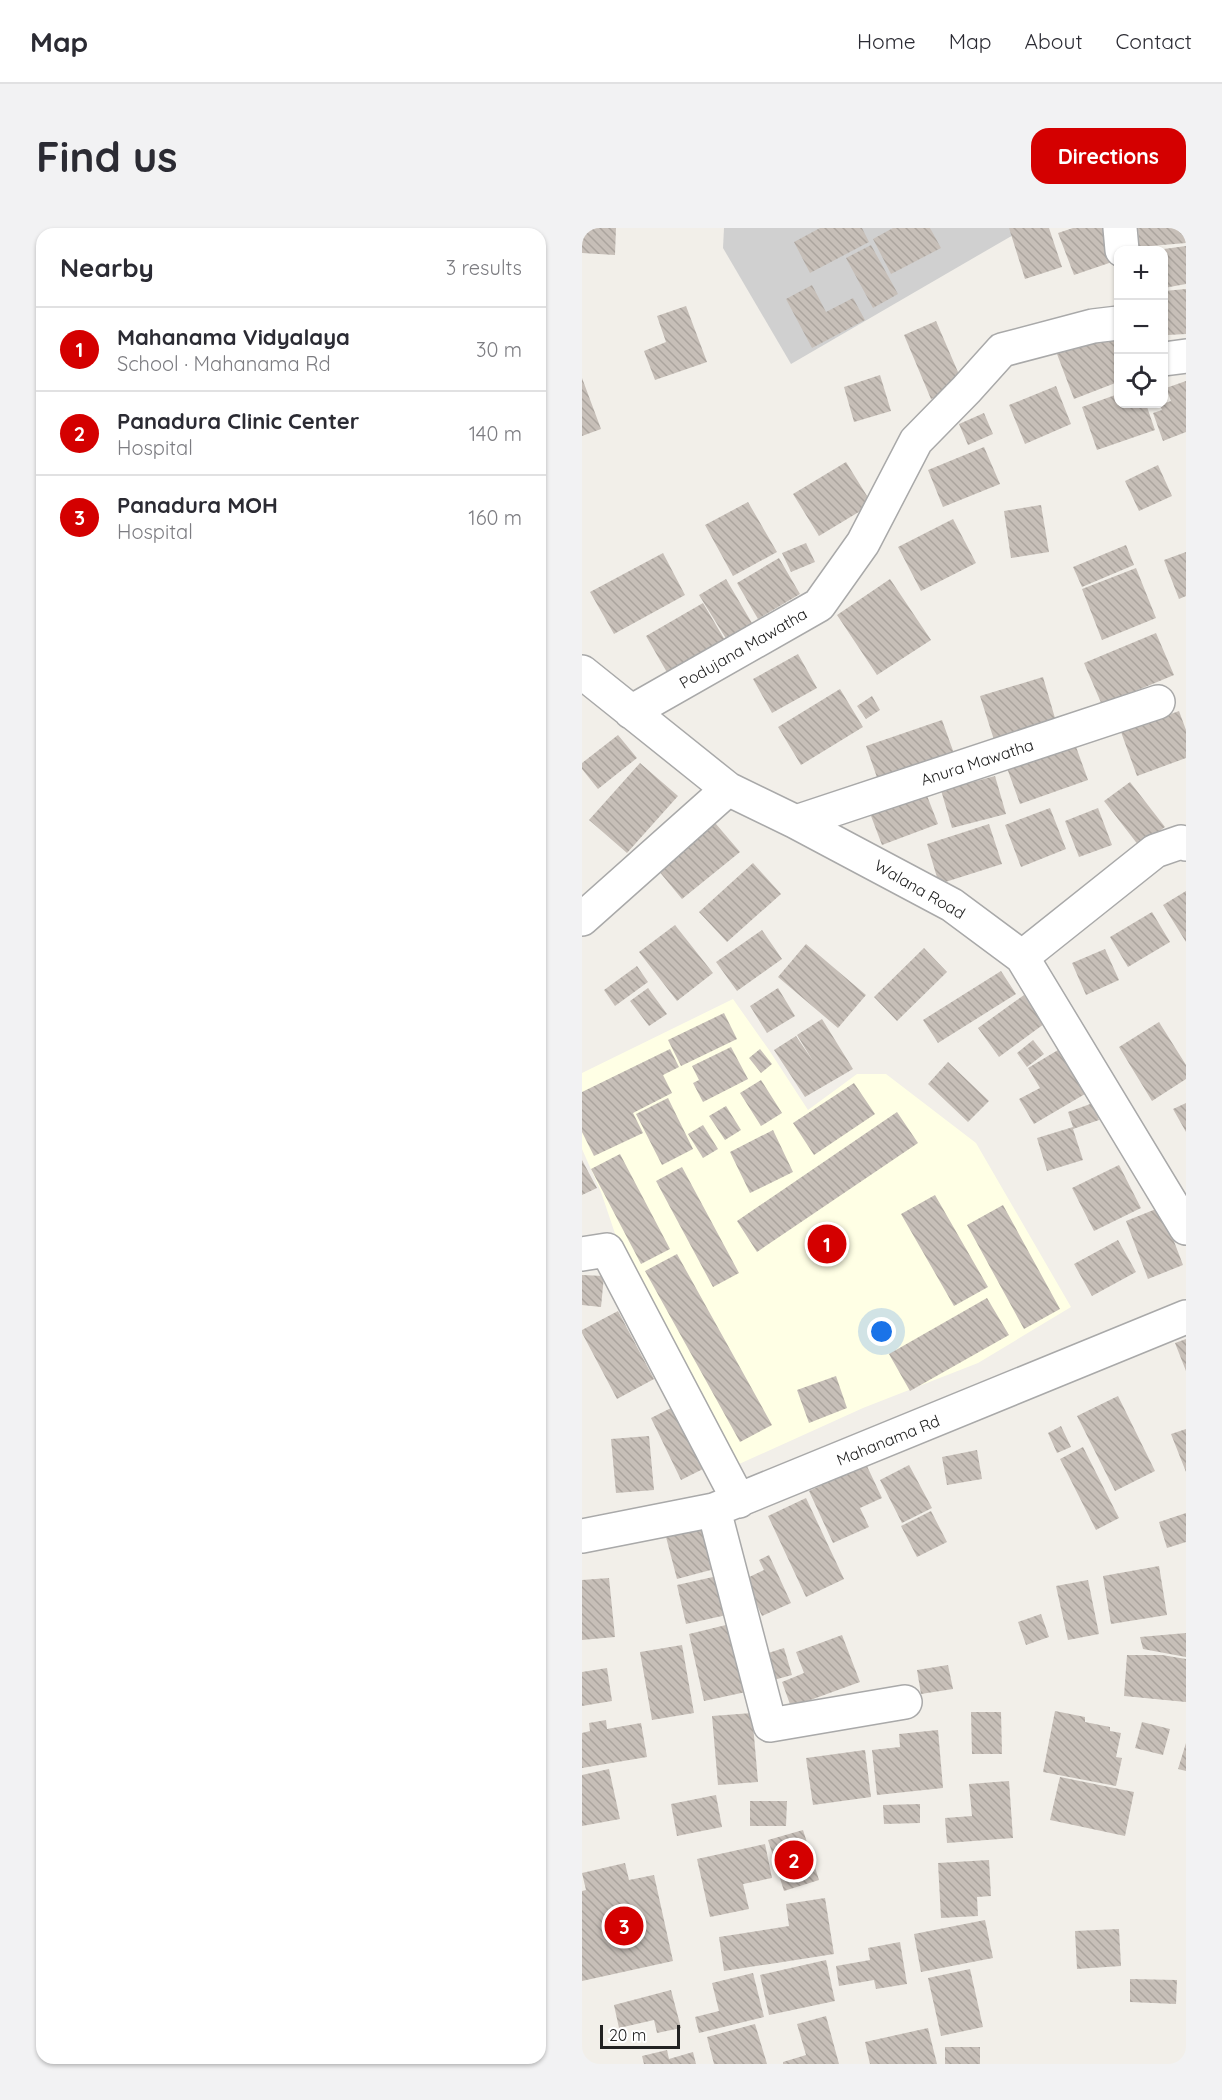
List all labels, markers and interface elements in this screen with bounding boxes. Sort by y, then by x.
text: Map [30,24,88,59]
text: Home [857,28,916,54]
text: Map [949,28,992,54]
text: About [1025,28,1083,54]
text: Contact [1116,28,1192,54]
button: Directions [1031,128,1186,184]
text: Find us [36,130,178,183]
map controls [1114,246,1168,408]
button: + [1114,246,1168,300]
text: Nearby [60,251,154,284]
text: 3 results [446,255,522,280]
button: − [1114,300,1168,354]
text: Mahanama Vidyalaya [117,323,350,351]
text: 1 [76,337,83,362]
text: 30 m [476,337,522,362]
text: School · Mahanama Rd [117,351,331,376]
button: locate [1114,354,1168,408]
text: Panadura Clinic Center [117,407,359,435]
text: 2 [74,421,85,446]
text: 140 m [469,421,522,446]
text: Hospital [117,435,193,460]
text: Panadura MOH [117,491,278,519]
text: 3 [74,505,85,530]
text: 160 m [468,505,522,530]
text: Hospital [117,519,193,544]
street label: Podujana Mawatha [676,603,810,693]
street label: Anura Mawatha [918,734,1036,790]
street label: Walana Road [871,855,969,923]
pin: 1 [808,1222,846,1266]
your location [867,1317,896,1346]
street label: Mahanama Rd [833,1410,943,1470]
pin: 2 [774,1838,814,1882]
pin: 3 [604,1904,644,1948]
scale bar [600,2022,680,2050]
text: 20 m [609,2025,646,2045]

